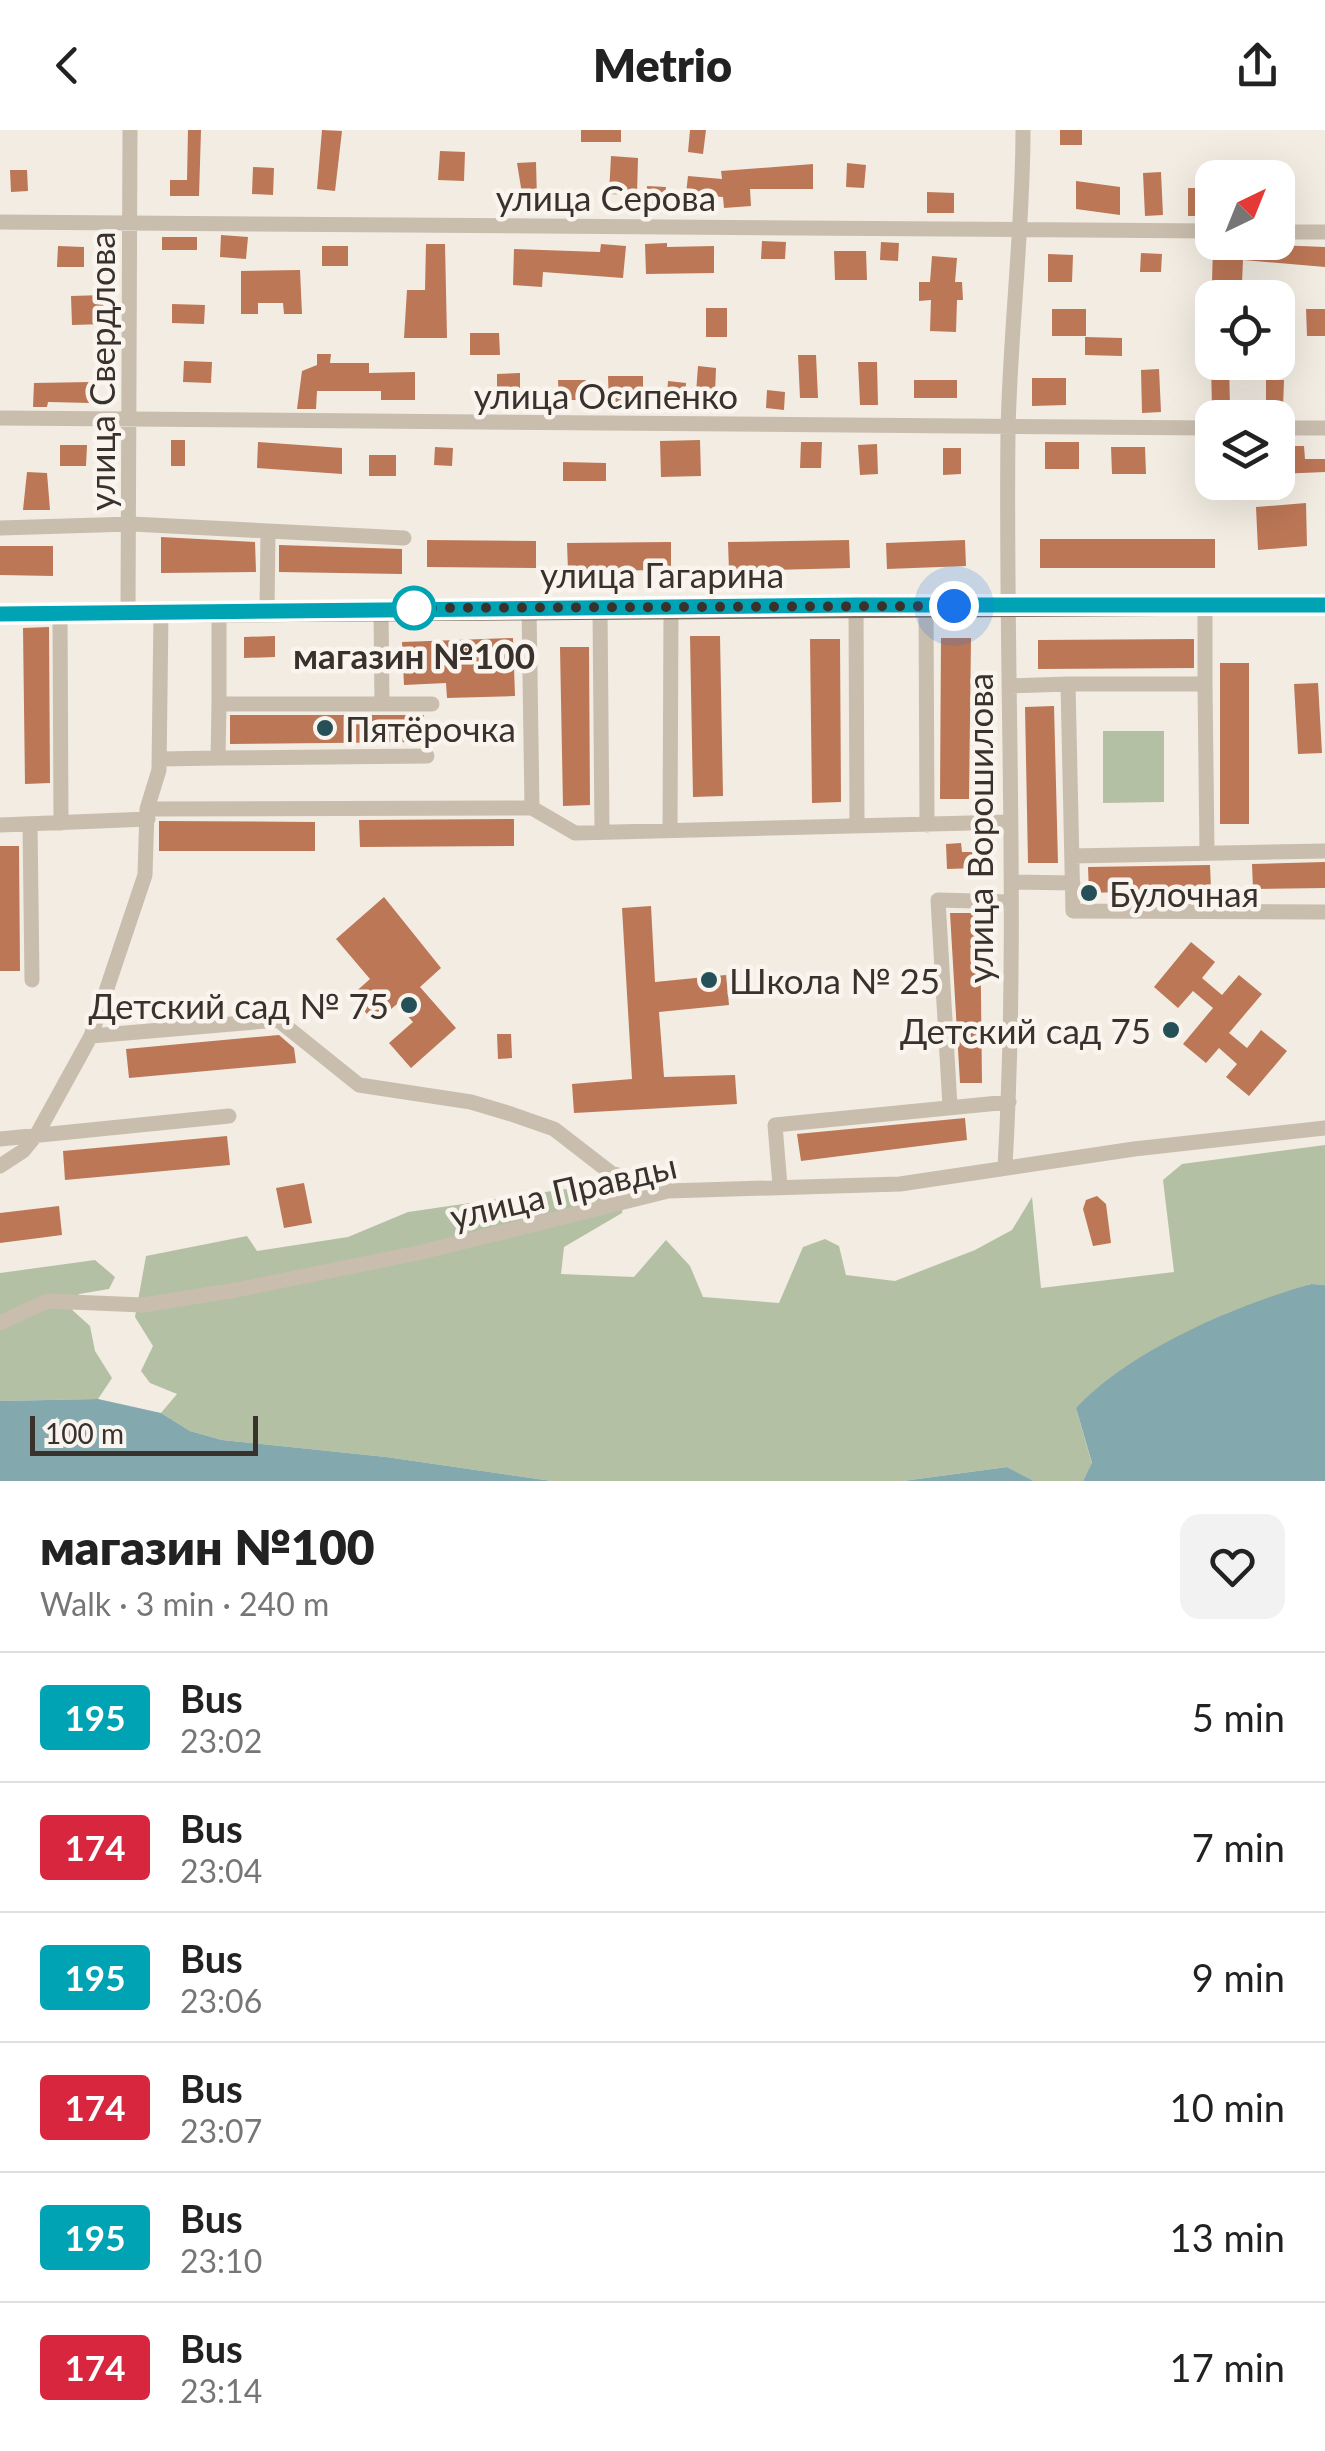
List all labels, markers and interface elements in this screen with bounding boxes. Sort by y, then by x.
icon: back [40,38,95,93]
text: Metrio [593,38,732,92]
icon: share [1230,38,1285,93]
north arrow [1195,160,1295,260]
map controls [1195,160,1295,500]
street label: улица Серова [496,176,716,218]
street label: улица Свердлова [80,231,122,511]
button: locate [1195,280,1295,380]
street label: улица Осипенко [474,374,738,416]
button: layers [1195,400,1295,500]
street label: улица Гагарина [540,553,784,595]
your location [929,581,979,631]
marker: магазин №100 [393,587,435,629]
place label: магазин №100 [293,634,535,676]
street label: улица Ворошилова [958,673,1000,983]
place label: Пятёрочка [345,707,516,749]
marker: Пятёрочка [314,717,336,739]
place label: Булочная [1109,872,1259,914]
marker: Булочная [1078,882,1100,904]
place label: Школа № 25 [729,959,940,1001]
marker: Школа № 25 [698,969,720,991]
place label: Детский сад № 75 [89,984,389,1026]
marker: Детский сад № 75 [398,994,420,1016]
place label: Детский сад 75 [900,1009,1151,1051]
marker: Детский сад 75 [1160,1019,1182,1041]
street label: улица Правды [446,1144,680,1236]
scale bar [30,1411,258,1456]
text: 100 m [45,1416,124,1450]
button: heart [1180,1514,1285,1619]
text: магазин №100 [40,1518,375,1575]
text: Walk · 3 min · 240 m [40,1584,329,1623]
text: Bus [180,1675,243,1721]
text: 5 min [1192,1694,1285,1740]
text: 195 [65,1696,125,1738]
text: 23:02 [180,1721,262,1760]
text: Bus [180,1805,243,1851]
text: 7 min [1192,1824,1285,1870]
text: 174 [65,1826,125,1868]
text: 23:04 [180,1851,262,1890]
text: Bus [180,1935,243,1981]
text: 9 min [1192,1954,1285,2000]
text: 195 [65,1956,125,1998]
text: 23:06 [180,1981,262,2020]
text: Bus [180,2065,243,2111]
text: 10 min [1170,2084,1285,2130]
text: 174 [65,2086,125,2128]
text: 23:07 [180,2111,262,2150]
text: Bus [180,2195,243,2241]
text: 13 min [1170,2214,1285,2260]
text: 195 [65,2216,125,2258]
text: 23:10 [180,2241,262,2280]
text: Bus [180,2325,243,2371]
text: 17 min [1170,2344,1285,2390]
text: 174 [65,2346,125,2388]
text: 23:14 [180,2371,262,2410]

